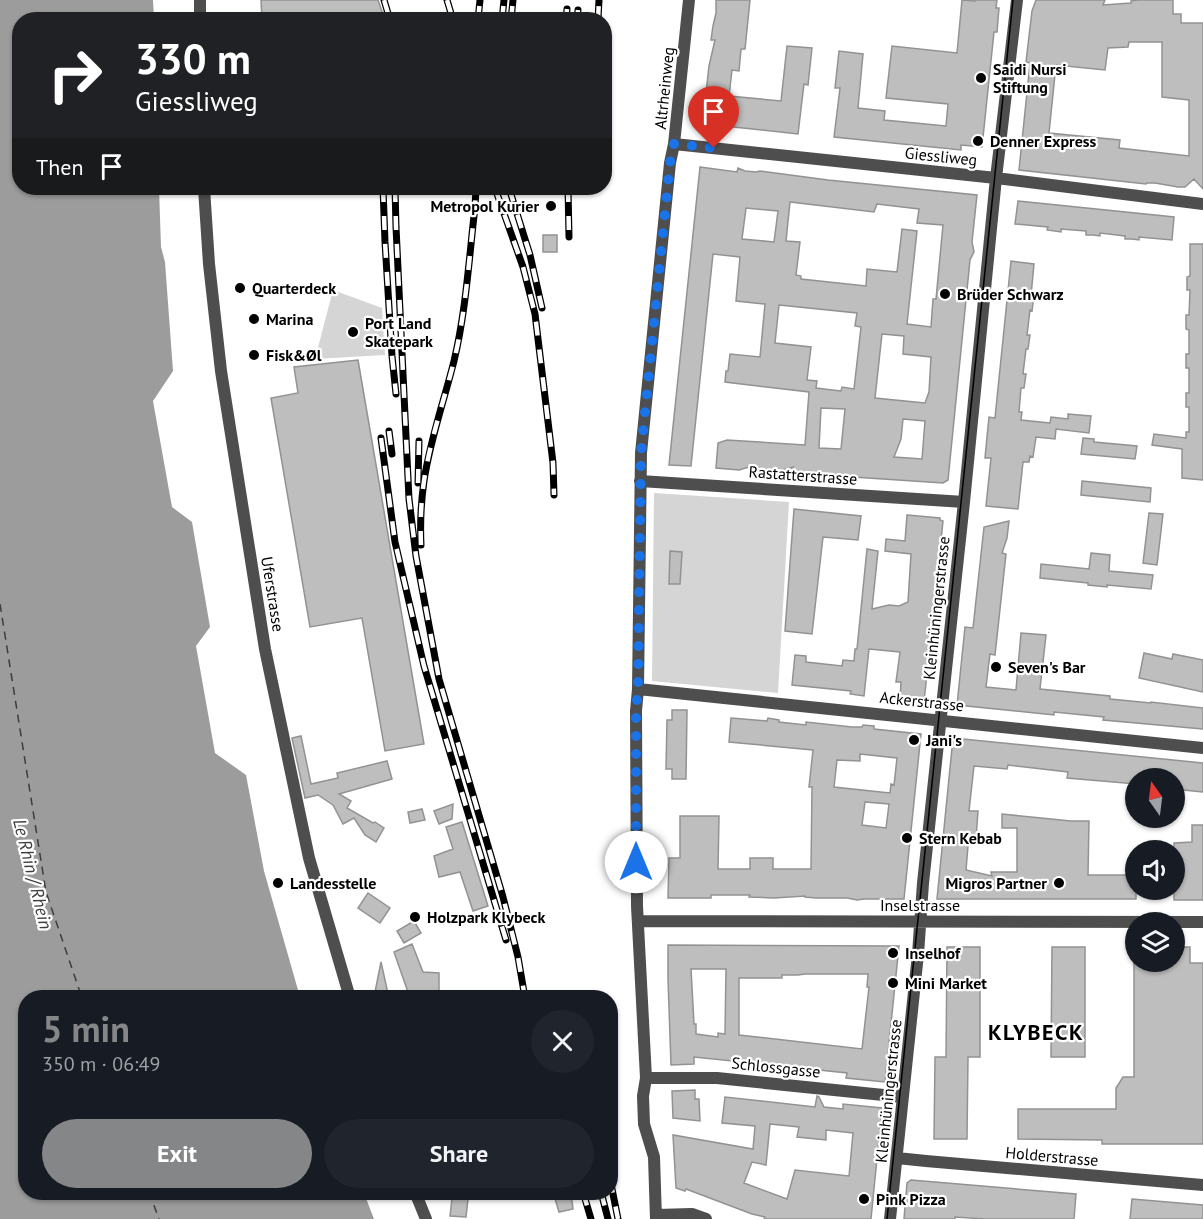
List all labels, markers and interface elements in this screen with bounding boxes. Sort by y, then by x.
text: 330 m [135,31,251,86]
icon: right [36,36,114,114]
street label: Altrheinweg [650,46,678,130]
place label: Saidi Nursi Stiftung [993,59,1067,97]
marker: Saidi Nursi Stiftung [974,71,988,85]
text: Giessliweg [135,84,258,118]
pin [688,86,739,148]
icon: arrive [697,95,730,128]
place label: Denner Express [990,131,1097,151]
marker: Denner Express [971,134,985,148]
street label: Giessliweg [904,142,978,170]
icon: arrive [95,150,128,183]
text: Then [36,153,83,181]
place label: Metropol Kurier [430,196,539,216]
marker: Metropol Kurier [544,199,558,213]
place label: Quarterdeck [252,278,336,298]
marker: Quarterdeck [233,281,247,295]
place label: Brüder Schwarz [957,284,1064,304]
marker: Brüder Schwarz [938,287,952,301]
place label: Marina [266,309,313,329]
marker: Marina [247,312,261,326]
place label: Port Land Skatepark [365,313,433,351]
marker: Port Land Skatepark [346,325,360,339]
place label: Fisk&Øl [266,345,322,365]
marker: Fisk&Øl [247,348,261,362]
street label: Rastatterstrasse [748,461,858,489]
street label: Kleinhüningerstrasse [919,535,953,681]
street label: Uferstrasse [257,555,289,633]
place label: Seven's Bar [1008,657,1086,677]
marker: Seven's Bar [989,660,1003,674]
street label: Ackerstrasse [879,687,965,715]
place label: Jani's [925,730,962,750]
marker: Jani's [907,733,921,747]
north arrow [1125,768,1185,828]
map controls [1125,768,1185,972]
water label: Le Rhin / Rhein [8,816,58,932]
place label: Stern Kebab [919,828,1002,848]
position arrow [604,830,668,894]
marker: Stern Kebab [900,831,914,845]
button: sound [1125,840,1185,900]
place label: Landesstelle [290,873,376,893]
place label: Migros Partner [946,873,1047,893]
marker: Landesstelle [271,876,285,890]
marker: Migros Partner [1052,876,1066,890]
street label: Inselstrasse [880,895,960,915]
place label: Holzpark Klybeck [427,907,545,927]
marker: Holzpark Klybeck [408,910,422,924]
button: layers [1125,912,1185,972]
place label: Inselhof [905,943,961,963]
marker: Inselhof [886,946,900,960]
place label: Mini Market [905,973,987,993]
marker: Mini Market [886,976,900,990]
text: 5 min [42,1005,130,1052]
button: close [531,1010,594,1073]
street label: Kleinhüningerstrasse [871,1018,905,1164]
district label: KLYBECK [988,1018,1084,1046]
text: 350 m · 06:49 [42,1051,160,1077]
street label: Schlossgasse [731,1052,821,1082]
button: Exit [42,1119,312,1188]
button: Share [324,1119,594,1188]
street label: Holderstrasse [1005,1142,1099,1170]
place label: Pink Pizza [876,1189,946,1209]
marker: Pink Pizza [857,1192,871,1206]

